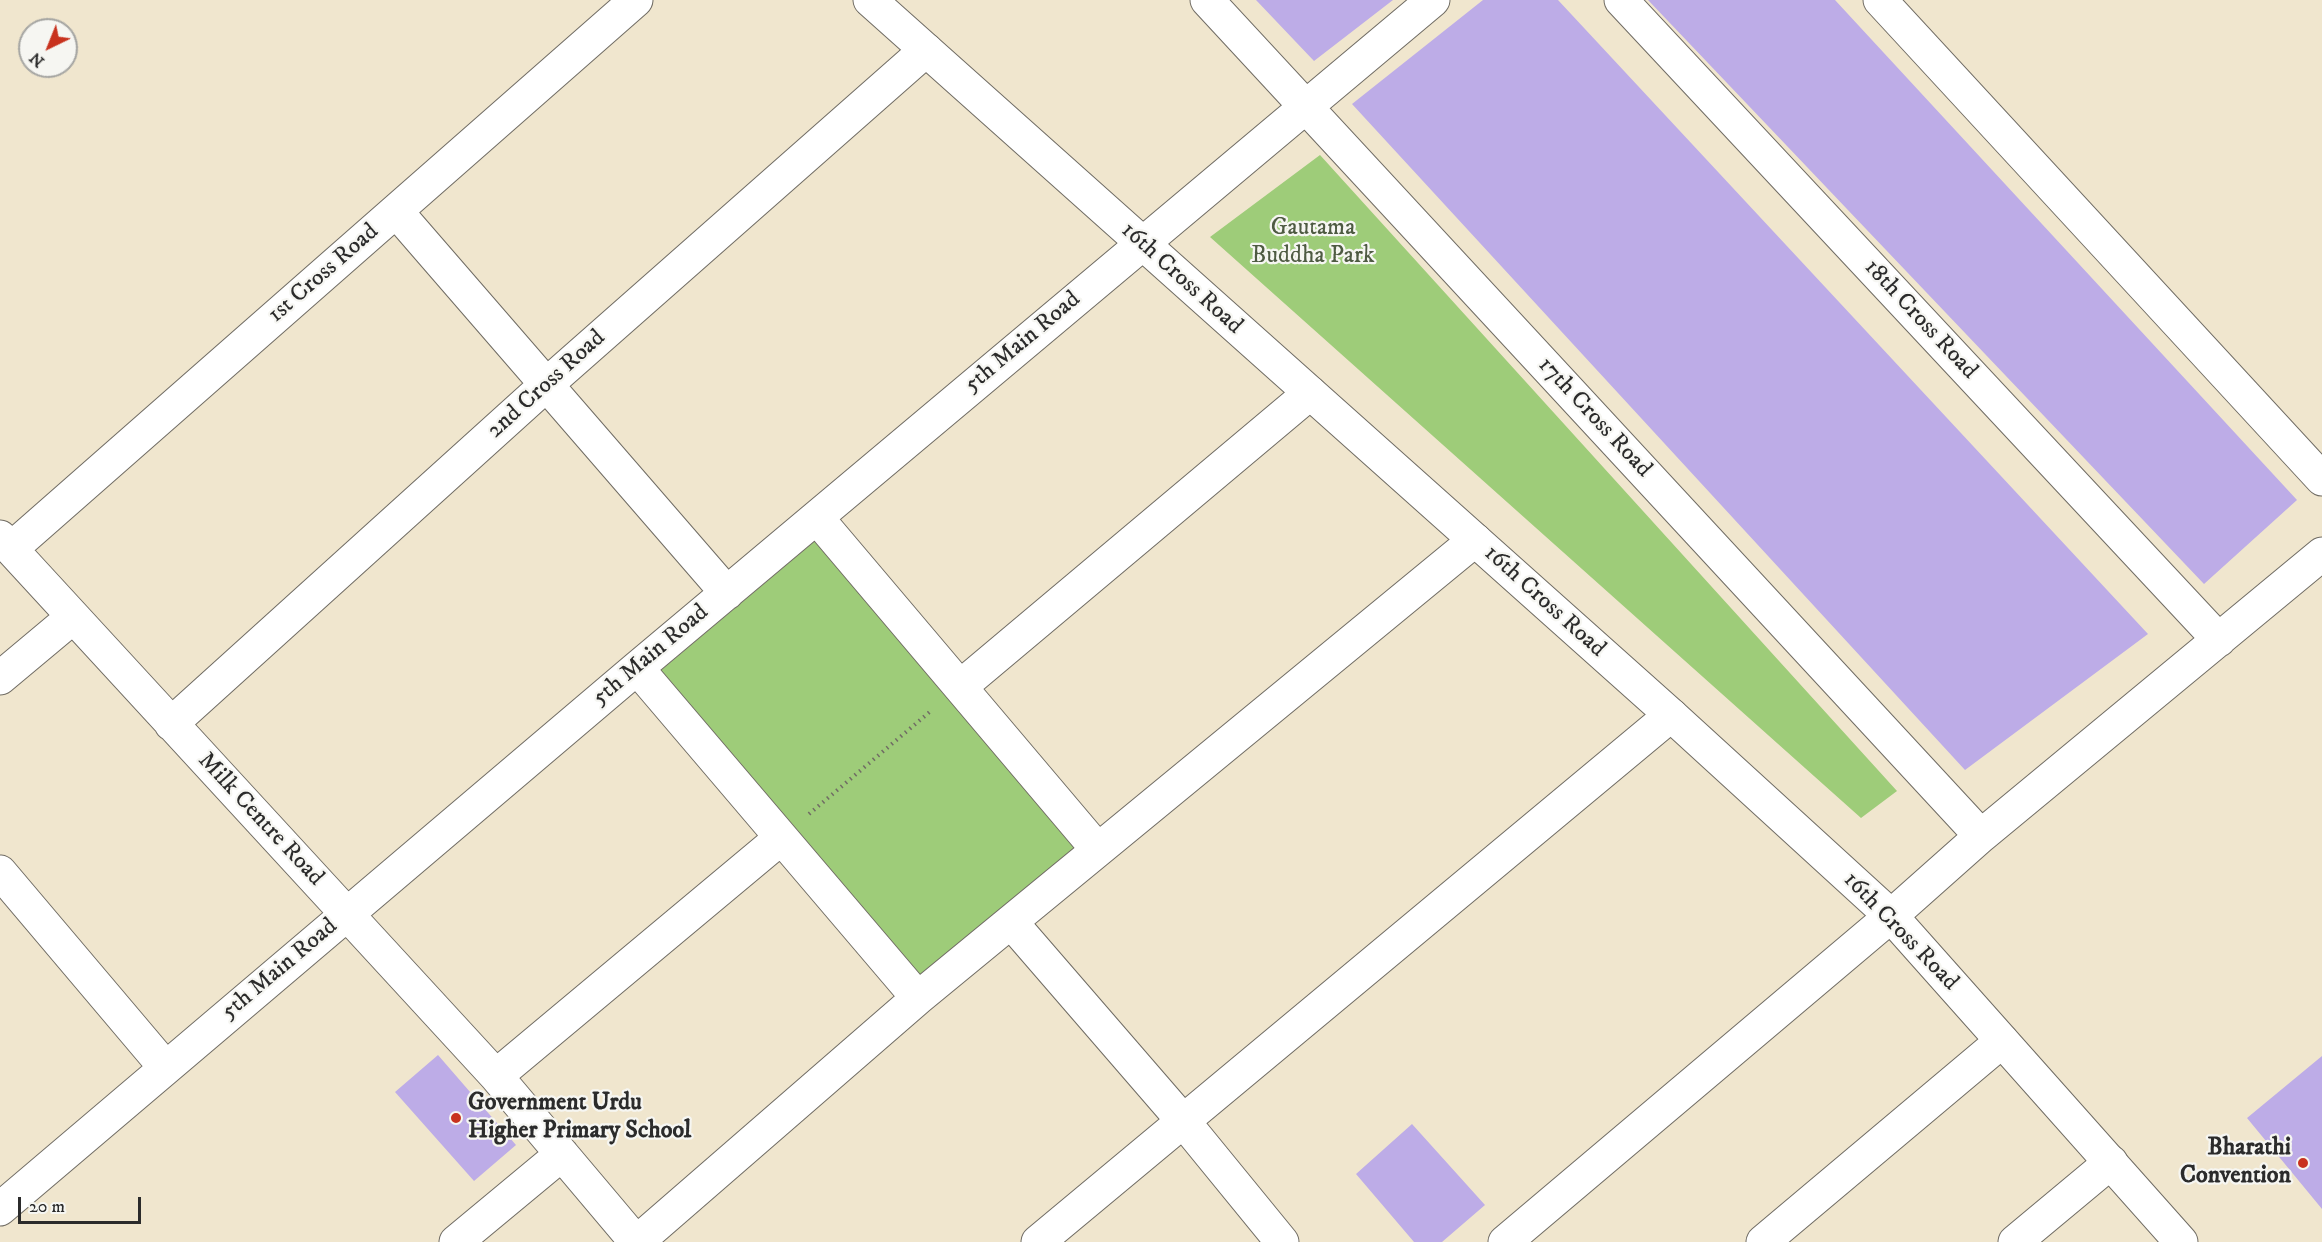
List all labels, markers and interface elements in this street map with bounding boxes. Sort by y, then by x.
north arrow [18,18,78,78]
text: N [25,48,49,72]
park label: Gautama Buddha Park [1251,215,1375,271]
street label: 16th Cross Road [1114,217,1248,341]
street label: 1st Cross Road [263,218,385,330]
street label: 18th Cross Road [1857,254,1983,386]
street label: 5th Main Road [959,286,1087,400]
street label: 2nd Cross Road [482,325,612,445]
street label: 17th Cross Road [1531,352,1657,484]
street label: 16th Cross Road [1477,540,1611,664]
street label: 5th Main Road [587,599,715,713]
street label: Milk Centre Road [191,747,329,893]
street label: 16th Cross Road [1836,867,1964,997]
street label: 5th Main Road [216,913,344,1027]
place label: Government Urdu Higher Primary School [468,1090,691,1146]
marker: Government Urdu Higher Primary School [449,1111,463,1125]
place label: Bharathi Convention [2180,1135,2291,1191]
marker: Bharathi Convention [2296,1156,2310,1170]
scale bar [21,1185,144,1223]
text: 20 m [29,1196,65,1218]

